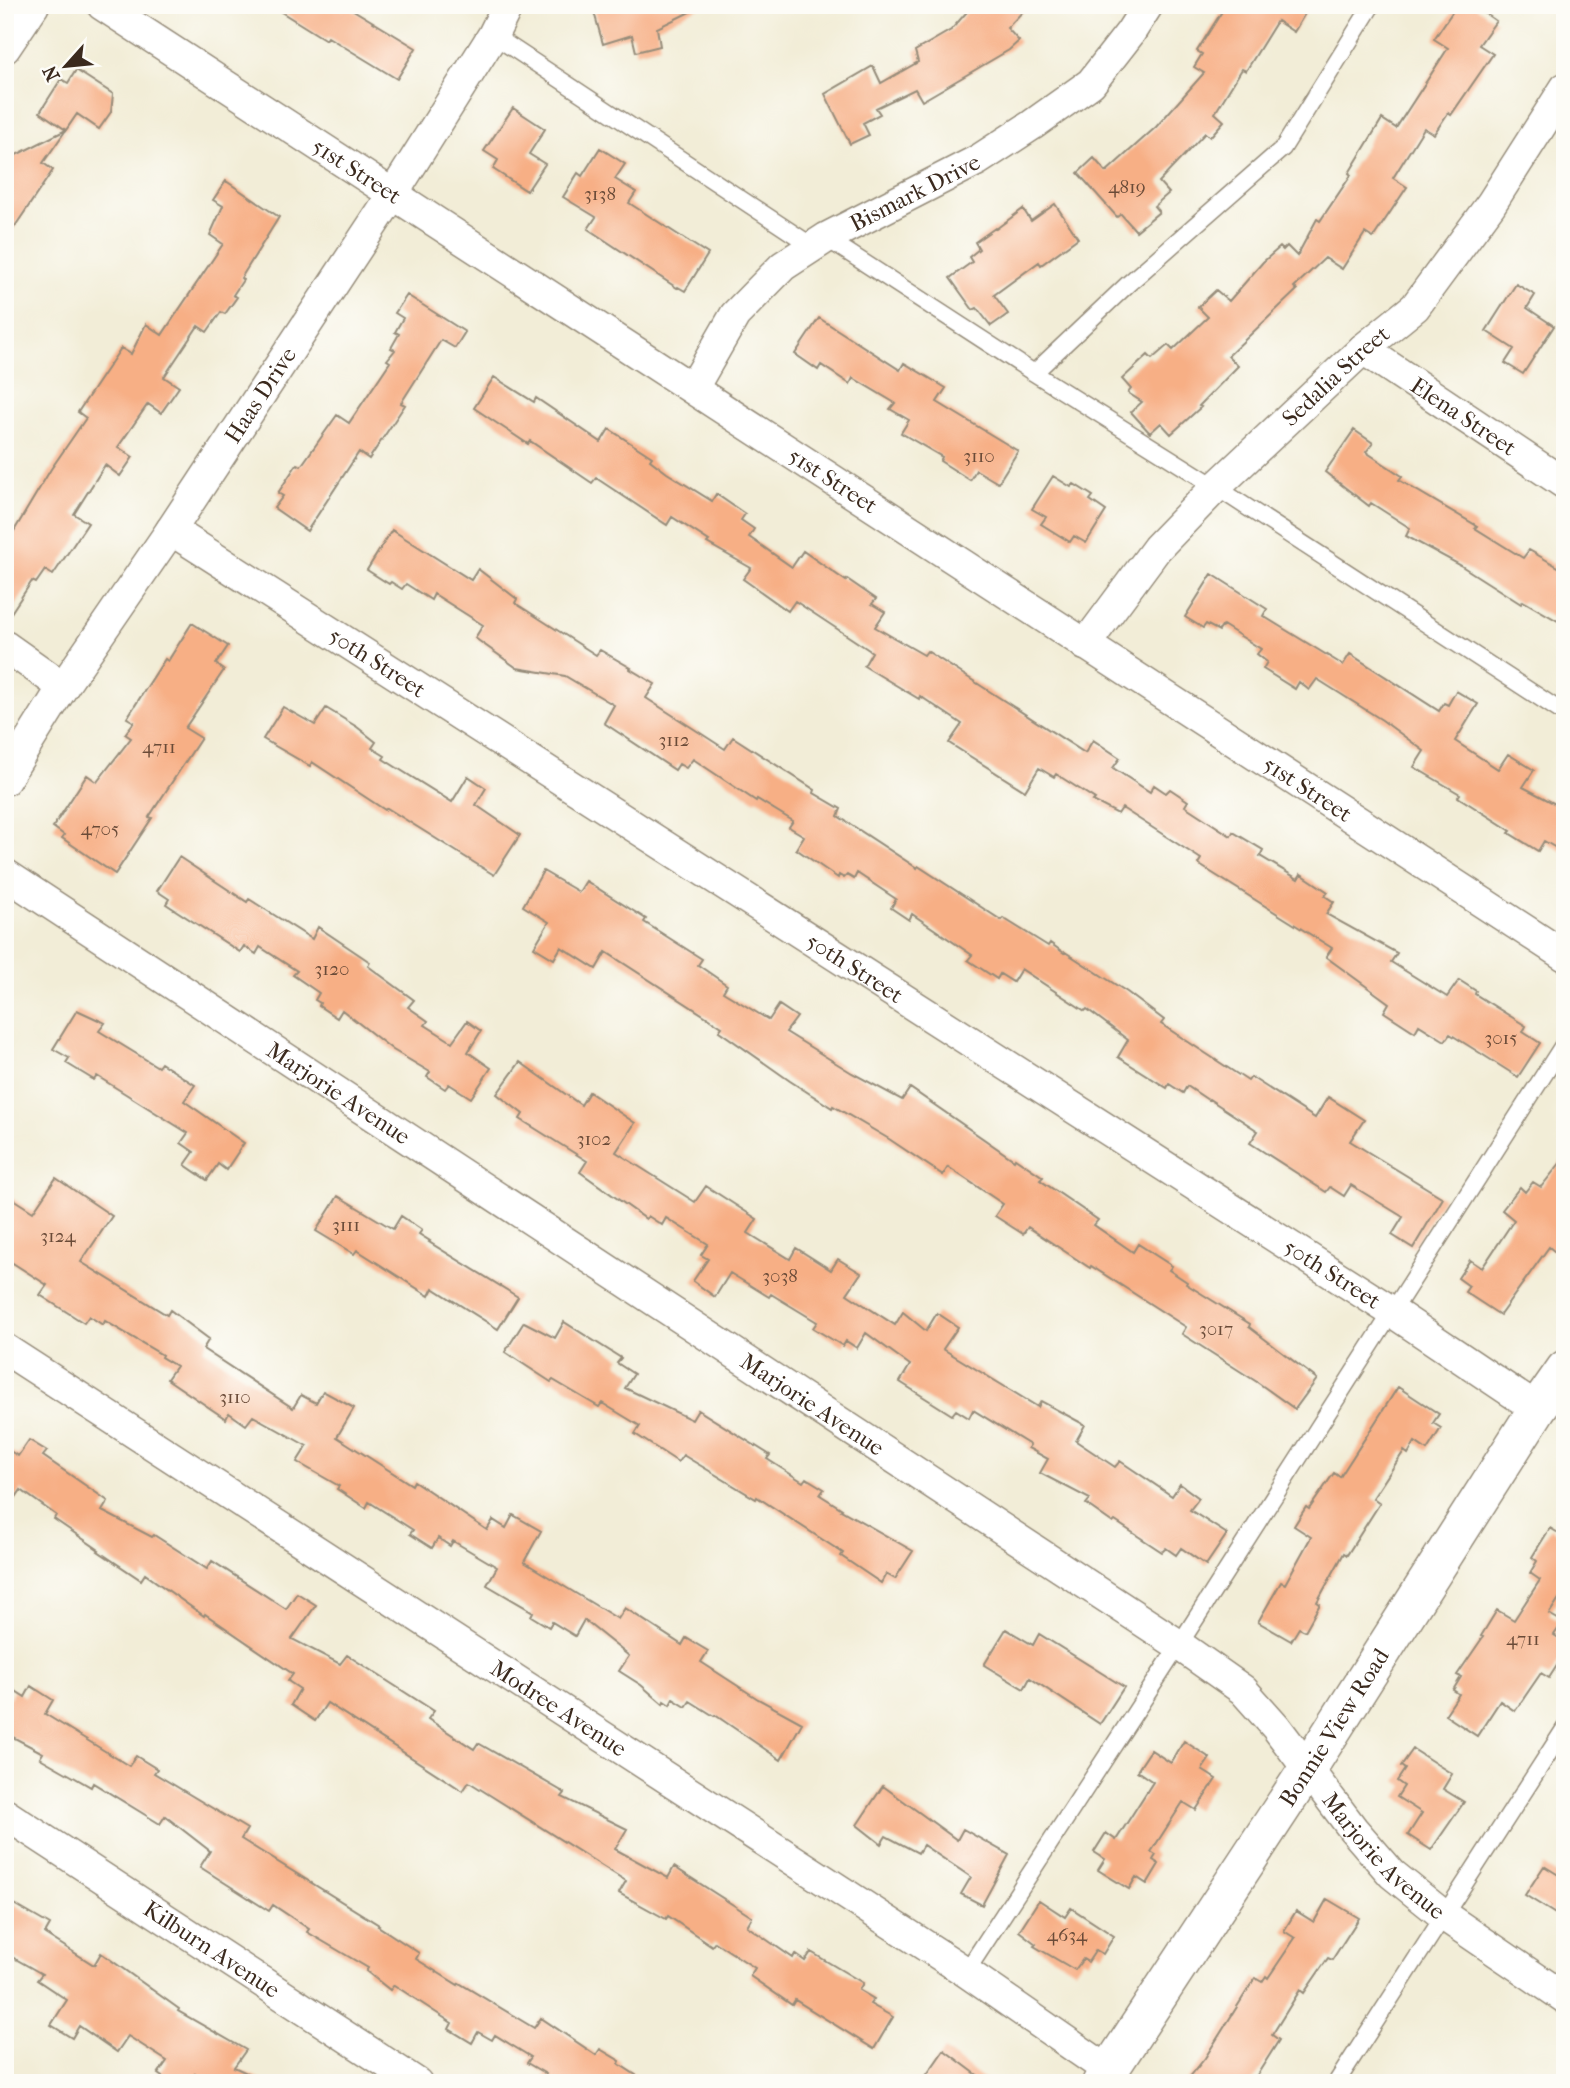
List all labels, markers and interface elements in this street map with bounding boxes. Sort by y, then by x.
north arrow [32,32,102,102]
text: N [38,61,65,85]
street label: 51st Street [307,132,406,209]
street label: Bismark Drive [845,148,984,237]
house number: 4819 [1108,176,1146,198]
house number: 3138 [584,183,616,205]
street label: Sedalia Street [1276,320,1395,432]
street label: Haas Drive [219,342,302,448]
street label: Elena Street [1406,371,1522,461]
street label: 51st Street [784,442,883,519]
house number: 3110 [963,445,995,467]
street label: 50th Street [324,621,431,703]
house number: 3112 [658,729,690,751]
house number: 4711 [142,736,176,758]
street label: 51st Street [1258,750,1357,827]
house number: 4705 [81,818,119,840]
street label: 50th Street [802,927,908,1009]
house number: 3120 [315,958,349,980]
house number: 3015 [1484,1027,1518,1049]
street label: Marjorie Avenue [262,1036,415,1150]
house number: 3102 [577,1128,612,1150]
house number: 3111 [332,1214,360,1236]
house number: 3124 [40,1225,77,1247]
street label: 50th Street [1279,1233,1386,1314]
house number: 3038 [762,1265,798,1287]
house number: 3017 [1199,1318,1233,1340]
street label: Marjorie Avenue [736,1347,889,1461]
house number: 3110 [219,1386,251,1408]
house number: 4711 [1506,1628,1540,1650]
street label: Bonnie View Road [1273,1643,1395,1812]
street label: Modree Avenue [486,1654,632,1762]
street label: Marjorie Avenue [1317,1787,1451,1925]
street label: Kilburn Avenue [139,1895,285,2003]
house number: 4634 [1047,1924,1088,1946]

